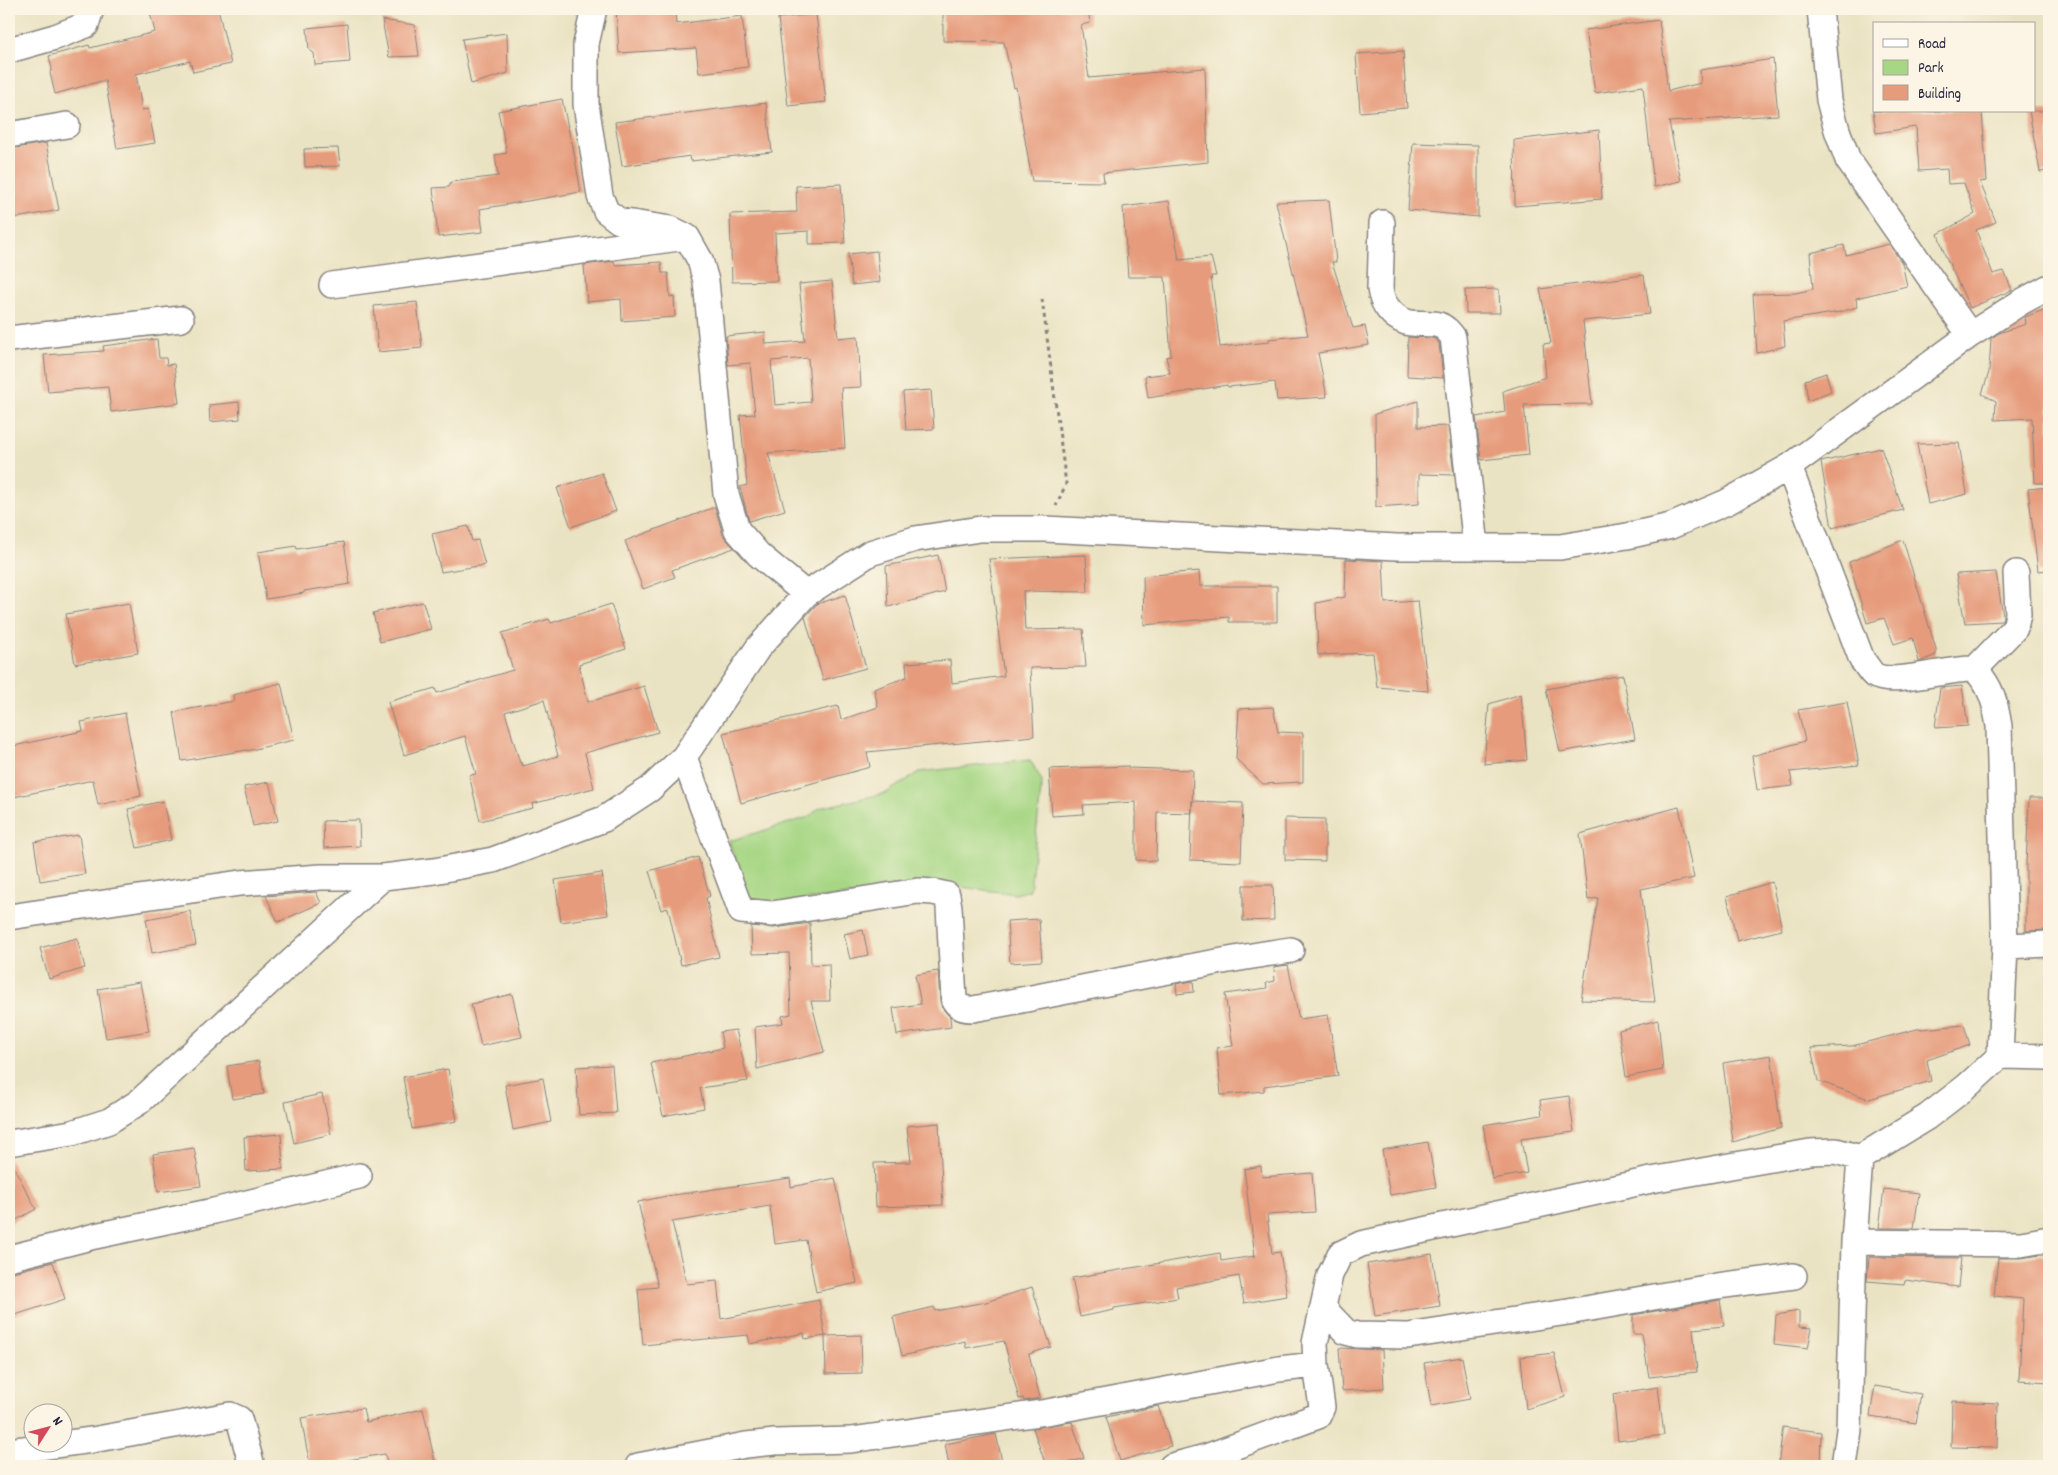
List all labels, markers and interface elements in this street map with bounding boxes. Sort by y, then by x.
legend [1873,22,2036,112]
text: Road [1918,34,1946,56]
text: Park [1918,58,1944,80]
text: Building [1918,84,1961,106]
north arrow [22,1402,72,1452]
text: N [47,1413,67,1430]

